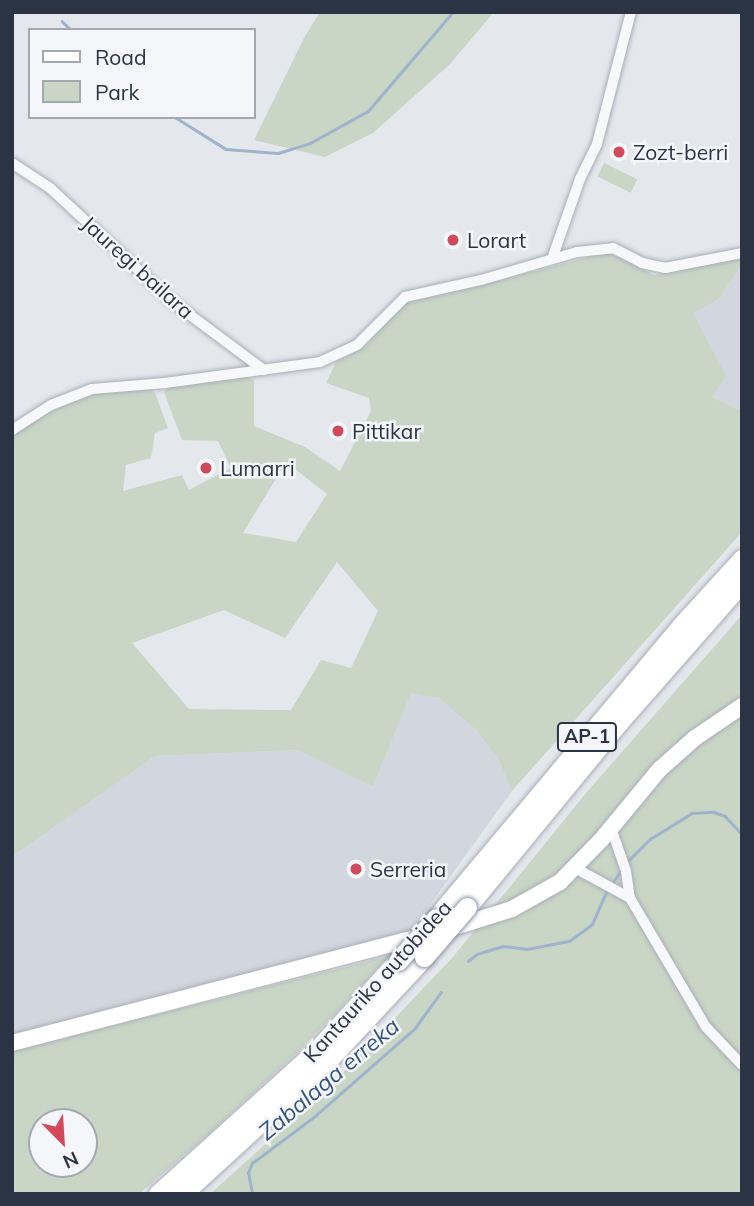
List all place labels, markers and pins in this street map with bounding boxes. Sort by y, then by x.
place label: Zozt-berri [633,139,728,165]
marker: Zozt-berri [611,144,627,160]
place label: Lorart [467,227,526,253]
marker: Lorart [445,232,461,248]
place label: Pittikar [352,418,421,444]
marker: Pittikar [330,423,346,439]
place label: Lumarri [220,455,295,481]
marker: Lumarri [198,460,214,476]
place label: Serreria [370,856,446,882]
marker: Serreria [348,861,364,877]

